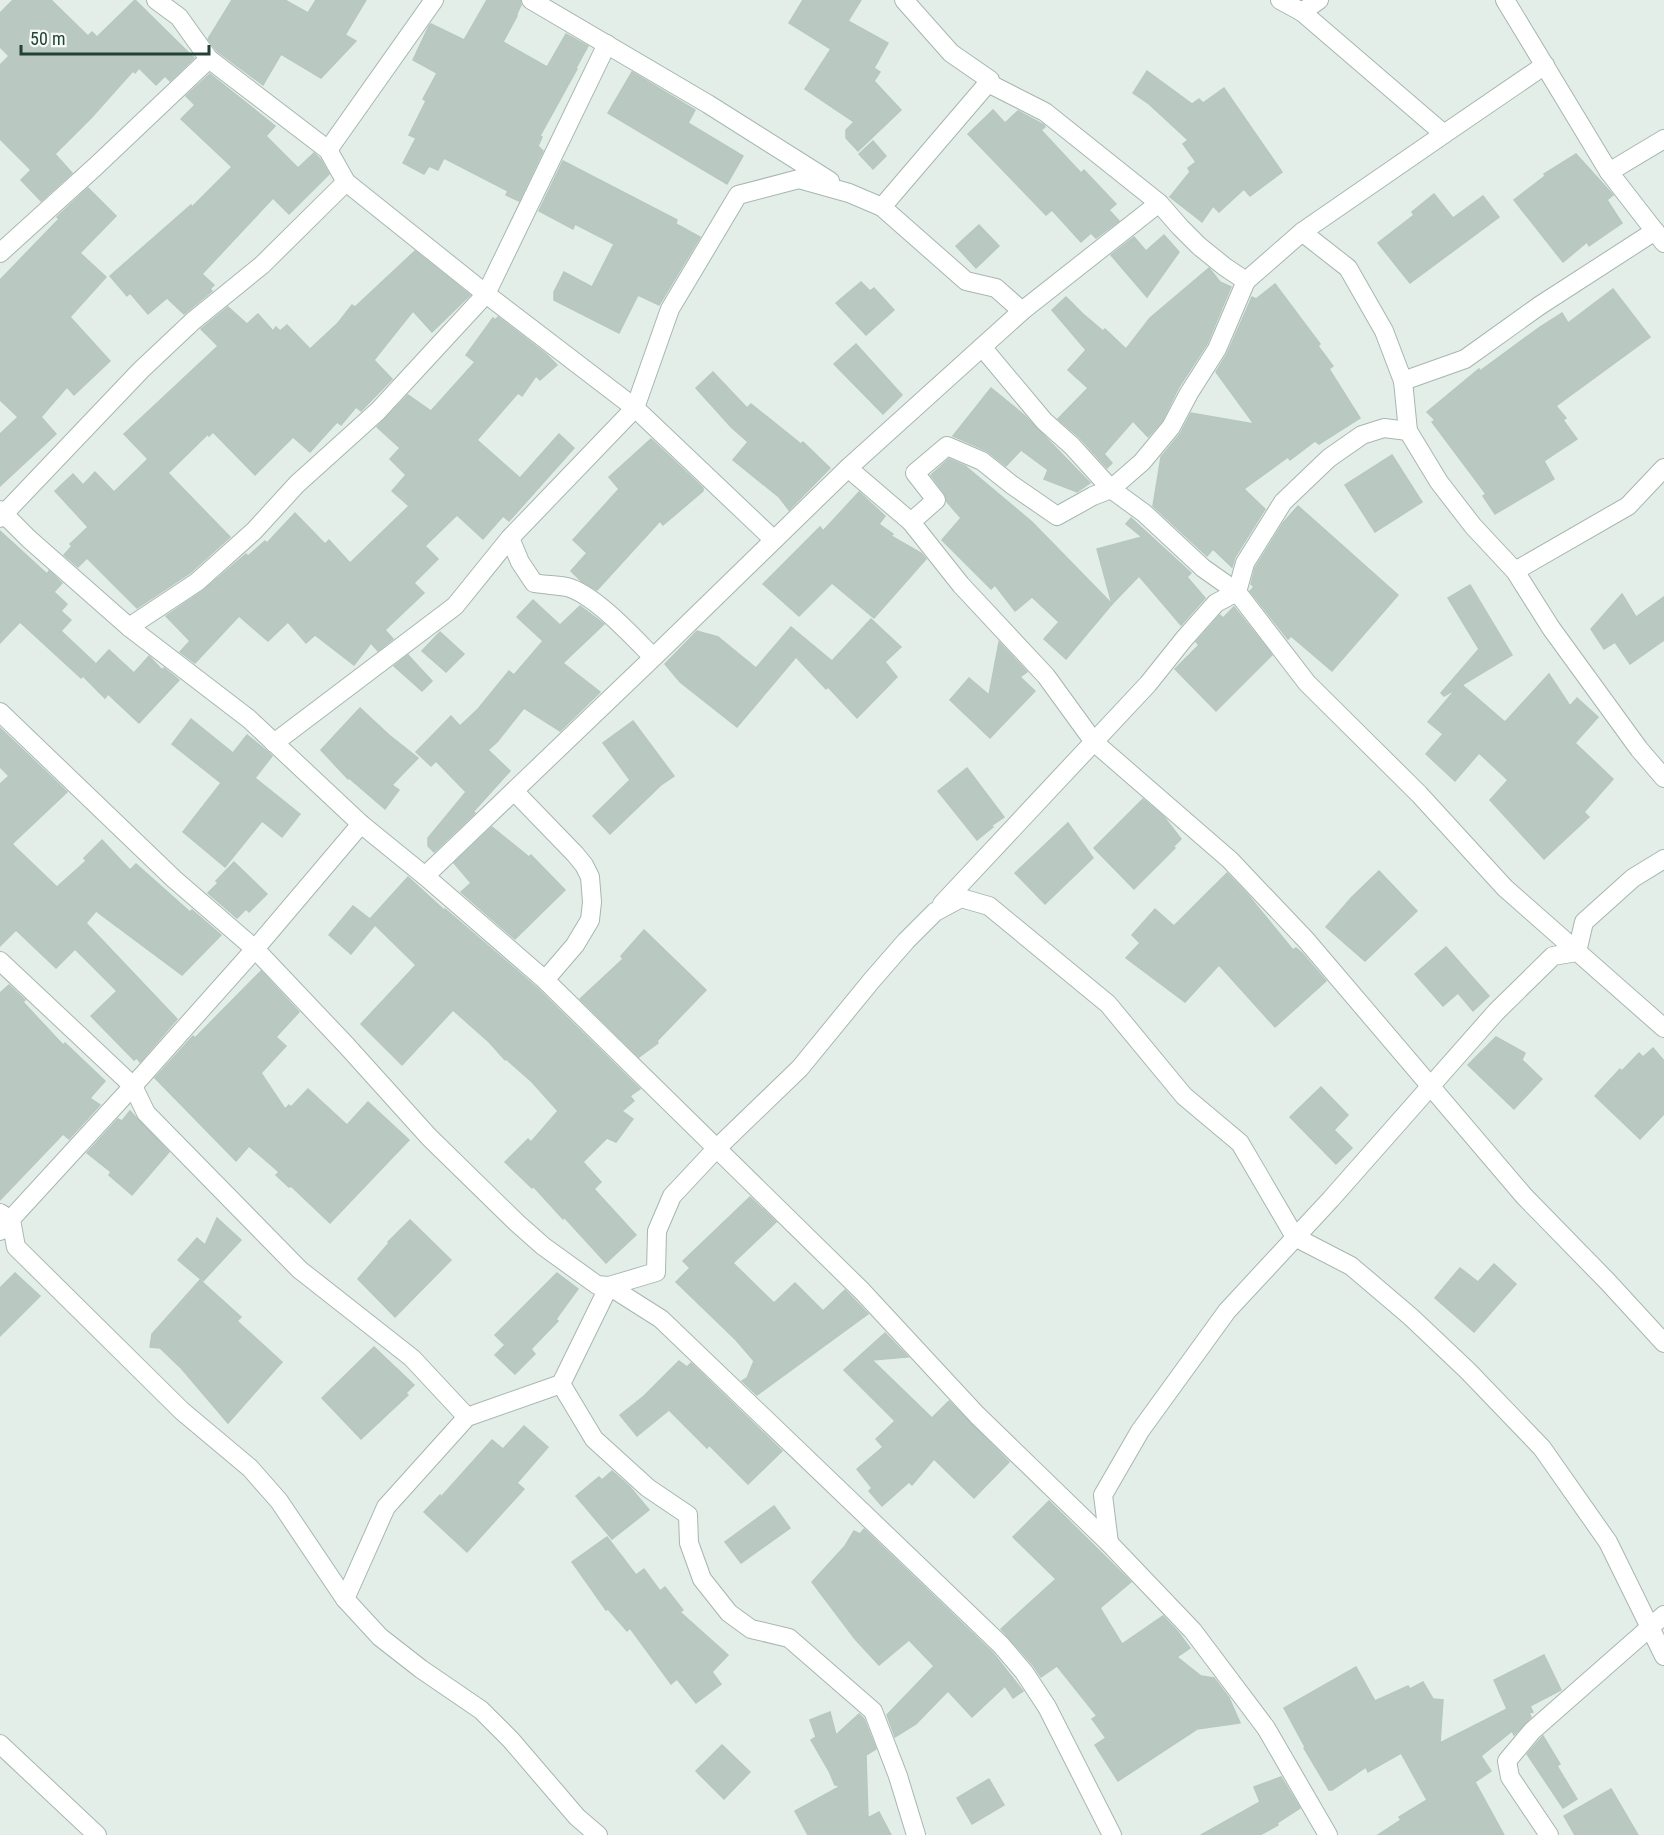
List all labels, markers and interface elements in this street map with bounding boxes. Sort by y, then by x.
scale bar [21,18,208,56]
text: 50 m [30,28,65,49]

